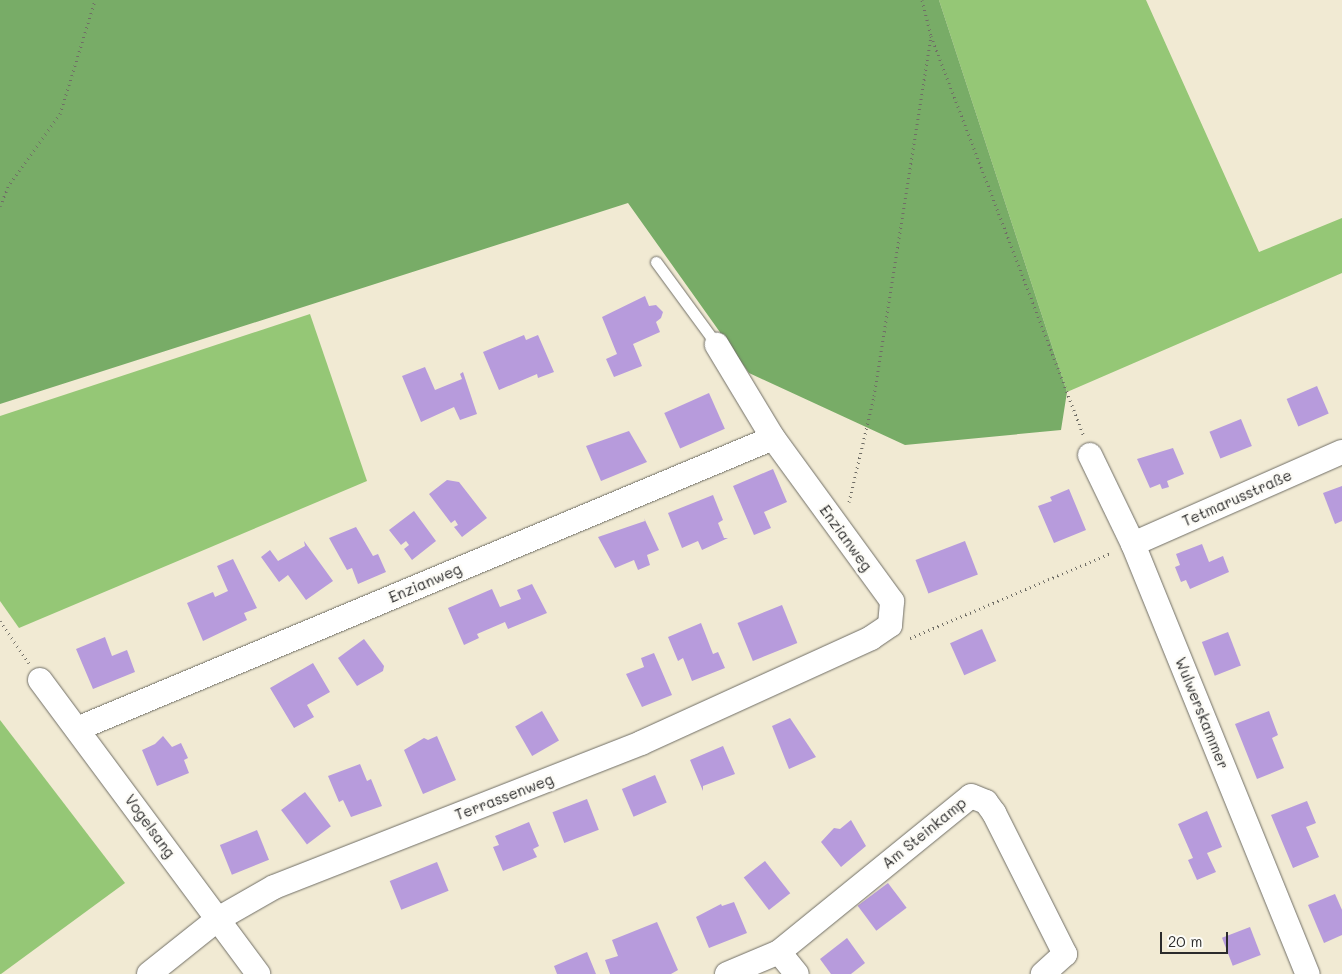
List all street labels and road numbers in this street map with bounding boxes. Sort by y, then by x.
street label: Tetmarusstraße [1179,466,1295,530]
street label: Enzianweg [816,502,876,574]
street label: Enzianweg [386,560,464,606]
street label: Wulwerskammer [1171,654,1233,772]
street label: Terrassenweg [452,770,556,824]
street label: Vogelsang [121,791,179,861]
street label: Am Steinkamp [878,794,970,872]

